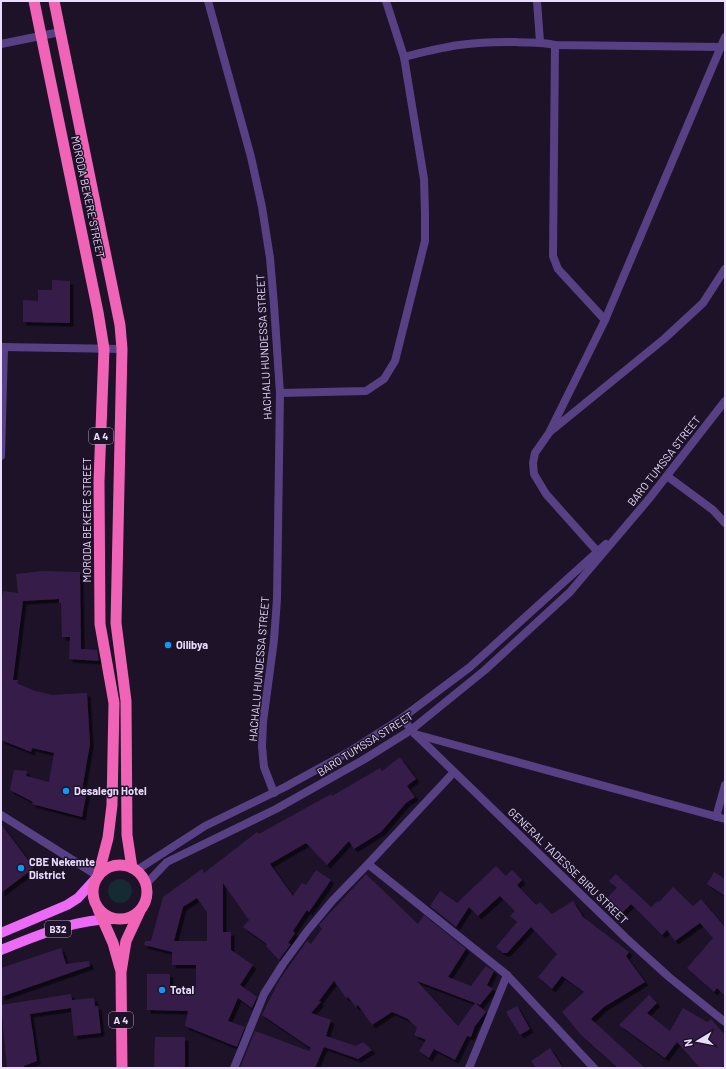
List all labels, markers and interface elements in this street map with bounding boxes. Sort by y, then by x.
street label: MORODA BEKERE STREET [69,134,108,259]
street label: HACHALU HUNDESSA STREET [253,274,274,420]
street label: BARO TUMSSA STREET [624,413,703,508]
road number: A 4 [89,428,113,444]
street label: MORODA BEKERE STREET [80,458,93,582]
street label: HACHALU HUNDESSA STREET [246,596,271,742]
place label: Oilibya [176,638,208,651]
marker: Oilibya [163,640,173,650]
street label: BARO TUMSSA STREET [314,709,415,778]
place label: Desalegn Hotel [74,784,147,797]
marker: Desalegn Hotel [61,786,71,796]
street label: GENERAL TADESSE BIRU STREET [506,805,631,926]
place label: CBE Nekemte District [29,855,95,881]
marker: CBE Nekemte District [16,863,26,873]
road number: B32 [45,921,71,937]
place label: Total [170,983,194,996]
marker: Total [157,985,167,995]
road number: A 4 [109,1012,133,1028]
north arrow [678,1021,718,1061]
text: N [681,1038,695,1048]

